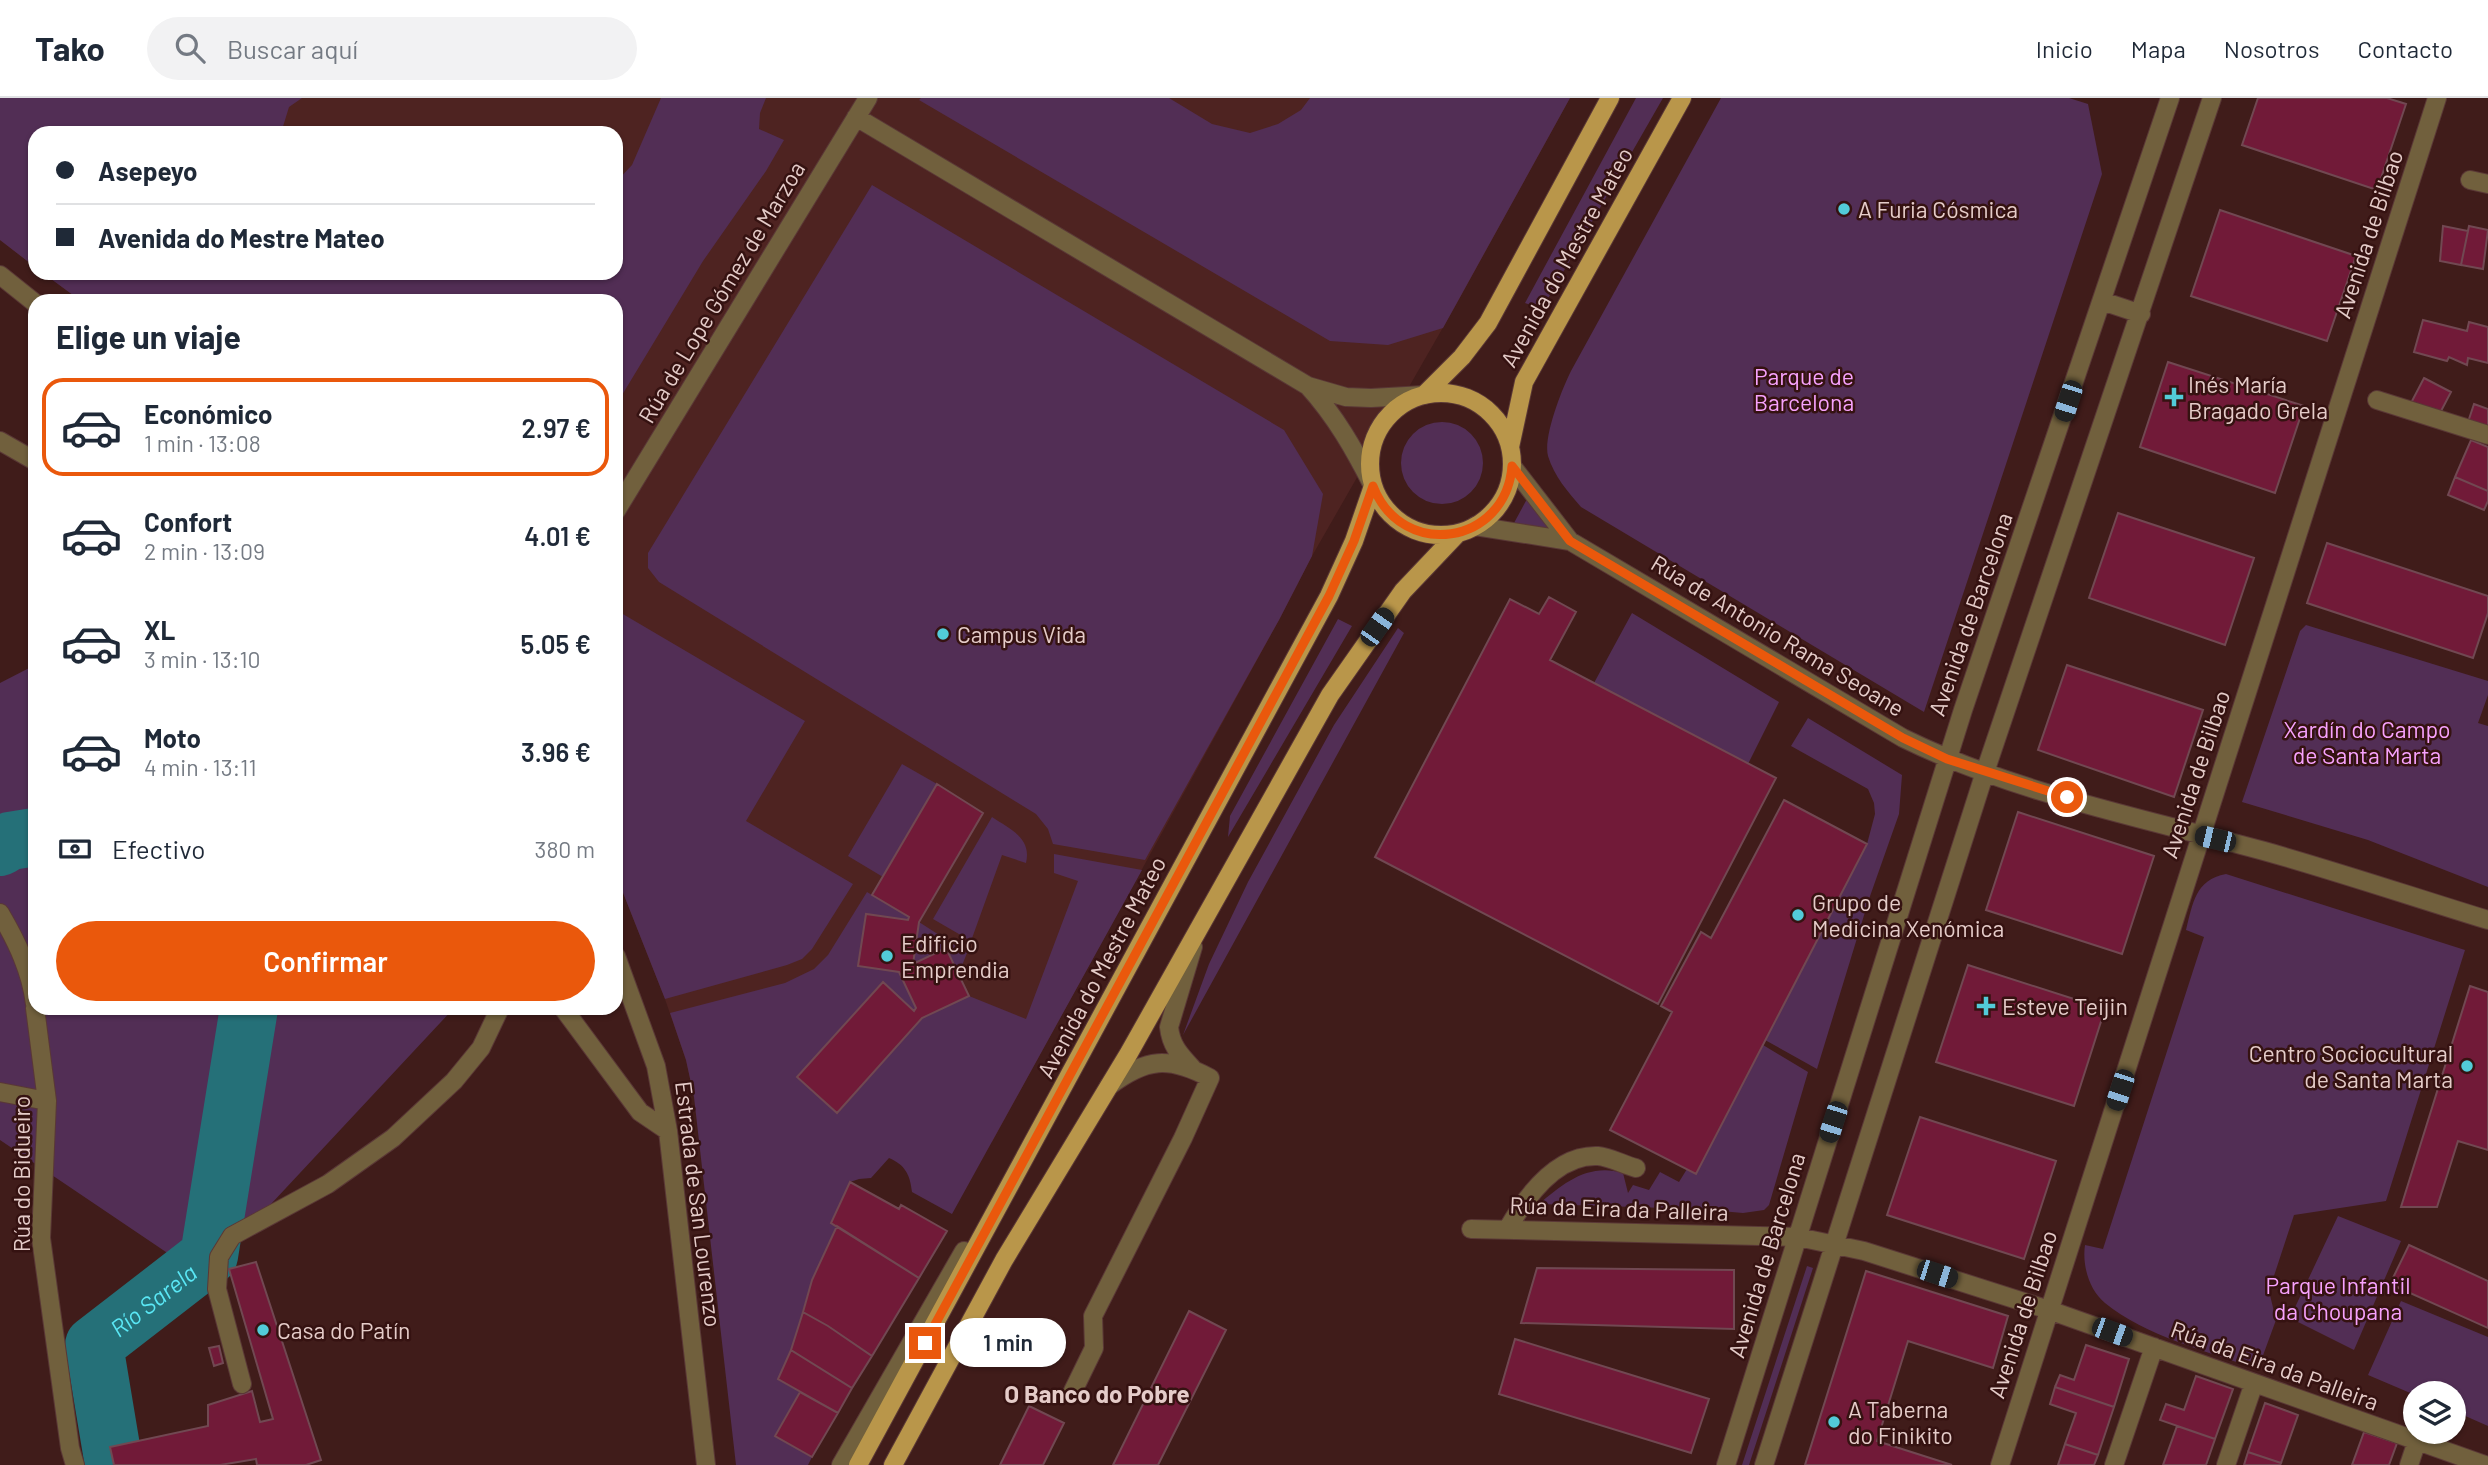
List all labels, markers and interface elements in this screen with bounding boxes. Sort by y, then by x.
search box [147,17,637,80]
text: Tako [35,28,105,68]
icon: search [171,29,209,67]
text: Buscar aquí [227,33,358,64]
text: Inicio [2036,34,2093,63]
text: Mapa [2131,34,2186,63]
text: Nosotros [2224,34,2320,63]
text: Contacto [2358,34,2453,63]
street label: Avenida do Mestre Mateo [1494,142,1638,372]
street label: Avenida de Bilbao [2328,146,2408,322]
text: Asepeyo [98,155,198,186]
street label: Rúa de Lope Gómez de Marzoa [632,156,810,428]
place label: A Furia Cósmica [1858,195,2018,223]
marker: A Furia Cósmica [1836,201,1852,217]
text: Avenida do Mestre Mateo [98,222,385,253]
text: Elige un viaje [56,317,241,355]
park label: Parque de Barcelona [1754,362,1854,416]
place label: Inés María Bragado Grela [2188,370,2328,424]
car [2052,378,2085,424]
marker: Inés María Bragado Grela [2166,389,2182,405]
icon: car [60,396,123,459]
text: Económico [144,398,273,429]
text: 2.97 € [521,412,591,443]
text: 1 min · 13:08 [144,429,261,457]
icon: car [60,504,123,567]
text: Confort [144,506,232,537]
street label: Avenida de Barcelona [1922,509,2018,719]
text: 4.01 € [524,520,591,551]
text: 2 min · 13:09 [144,537,265,565]
street label: Rúa de Antonio Rama Seoane [1646,548,1910,722]
car [1357,604,1398,650]
icon: car [60,612,123,675]
text: XL [144,614,175,645]
place label: Campus Vida [957,620,1086,648]
marker: Campus Vida [935,626,951,642]
text: 5.05 € [521,628,591,659]
text: 3 min · 13:10 [144,645,261,673]
street label: Avenida de Bilbao [2155,686,2235,862]
park label: Xardín do Campo de Santa Marta [2283,715,2451,769]
icon: car [60,720,123,783]
text: Moto [144,722,201,753]
text: 3.96 € [521,736,591,767]
text: 4 min · 13:11 [144,753,256,781]
route start [2051,781,2083,813]
car [2193,824,2238,854]
icon: cash [56,830,94,868]
text: Efectivo [112,833,205,864]
text: 380 m [535,835,595,863]
street label: Avenida do Mestre Mateo [1031,851,1171,1083]
place label: Grupo de Medicina Xenómica [1812,888,2004,942]
marker: Grupo de Medicina Xenómica [1790,907,1806,923]
button: Confirmar [56,921,595,1001]
place label: Edificio Emprendia [901,929,1010,983]
marker: Edificio Emprendia [879,948,895,964]
place label: Esteve Teijin [2002,992,2128,1020]
marker: Esteve Teijin [1976,996,1996,1016]
place label: Centro Sociocultural de Santa Marta [2249,1039,2453,1093]
marker: Centro Sociocultural de Santa Marta [2459,1058,2475,1074]
car [2104,1067,2137,1113]
street label: Estrada de San Lourenzo [670,1079,728,1329]
street label: Rúa do Bidueiro [7,1096,35,1252]
car [1817,1099,1850,1145]
street label: Avenida de Barcelona [1721,1149,1811,1361]
street label: Rúa da Eira da Palleira [1509,1190,1729,1226]
street label: Avenida de Bilbao [1982,1226,2062,1402]
water label: Río Sarela [104,1257,202,1342]
car [1914,1258,1961,1290]
park label: Parque Infantil da Choupana [2265,1271,2411,1325]
street label: Rúa da Eira da Palleira [2167,1314,2383,1416]
car [2089,1315,2136,1349]
place label: Casa do Patín [277,1316,411,1344]
callout: 1 min [950,1318,1065,1368]
marker: Casa do Patín [255,1322,271,1338]
route end [909,1327,941,1359]
text: 1 min [983,1328,1033,1356]
district label: O Banco do Pobre [1004,1379,1190,1408]
map controls [2403,1381,2466,1444]
button: layers [2403,1381,2466,1444]
place label: A Taberna do Finikito [1848,1395,1953,1449]
marker: A Taberna do Finikito [1826,1414,1842,1430]

